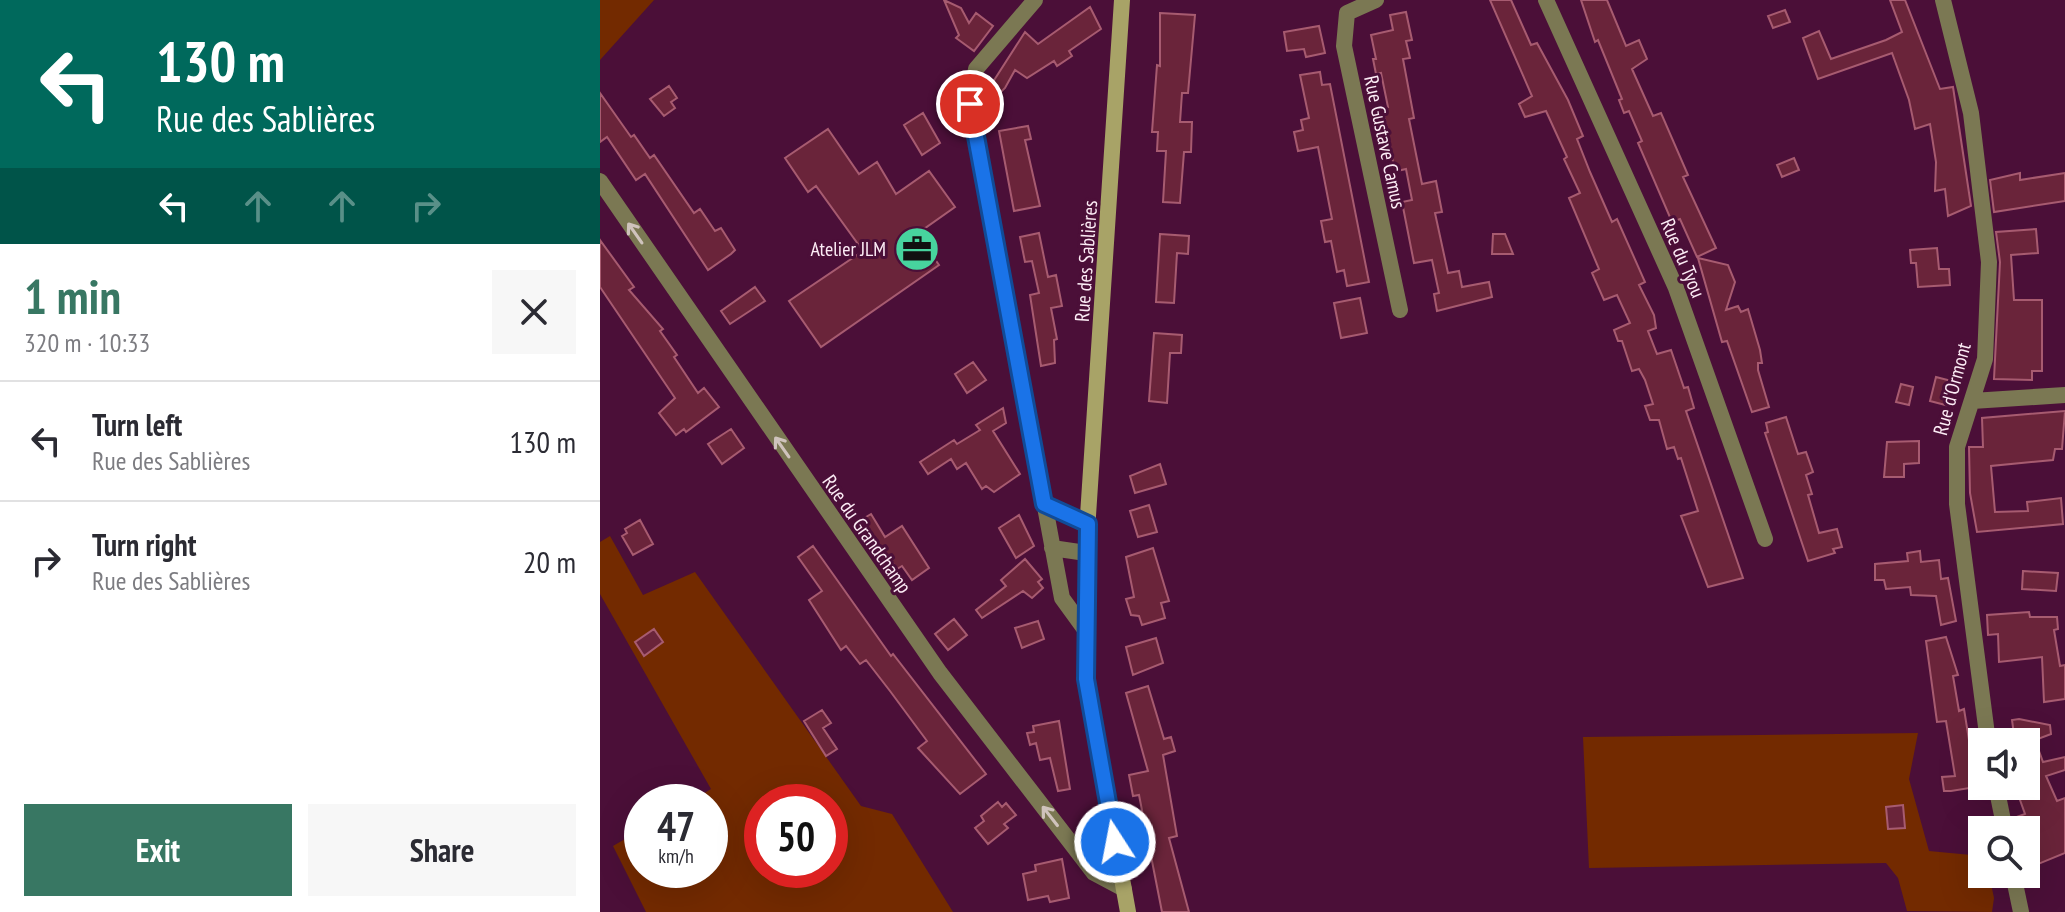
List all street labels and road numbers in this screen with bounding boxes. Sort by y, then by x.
street label: Rue Gustave Camus [1358,73,1412,211]
street label: Rue des Sablières [1069,199,1103,323]
street label: Rue du Tyou [1655,214,1711,302]
street label: Rue d'Ormont [1927,339,1977,438]
street label: Rue du Grandchamp [817,470,917,598]

